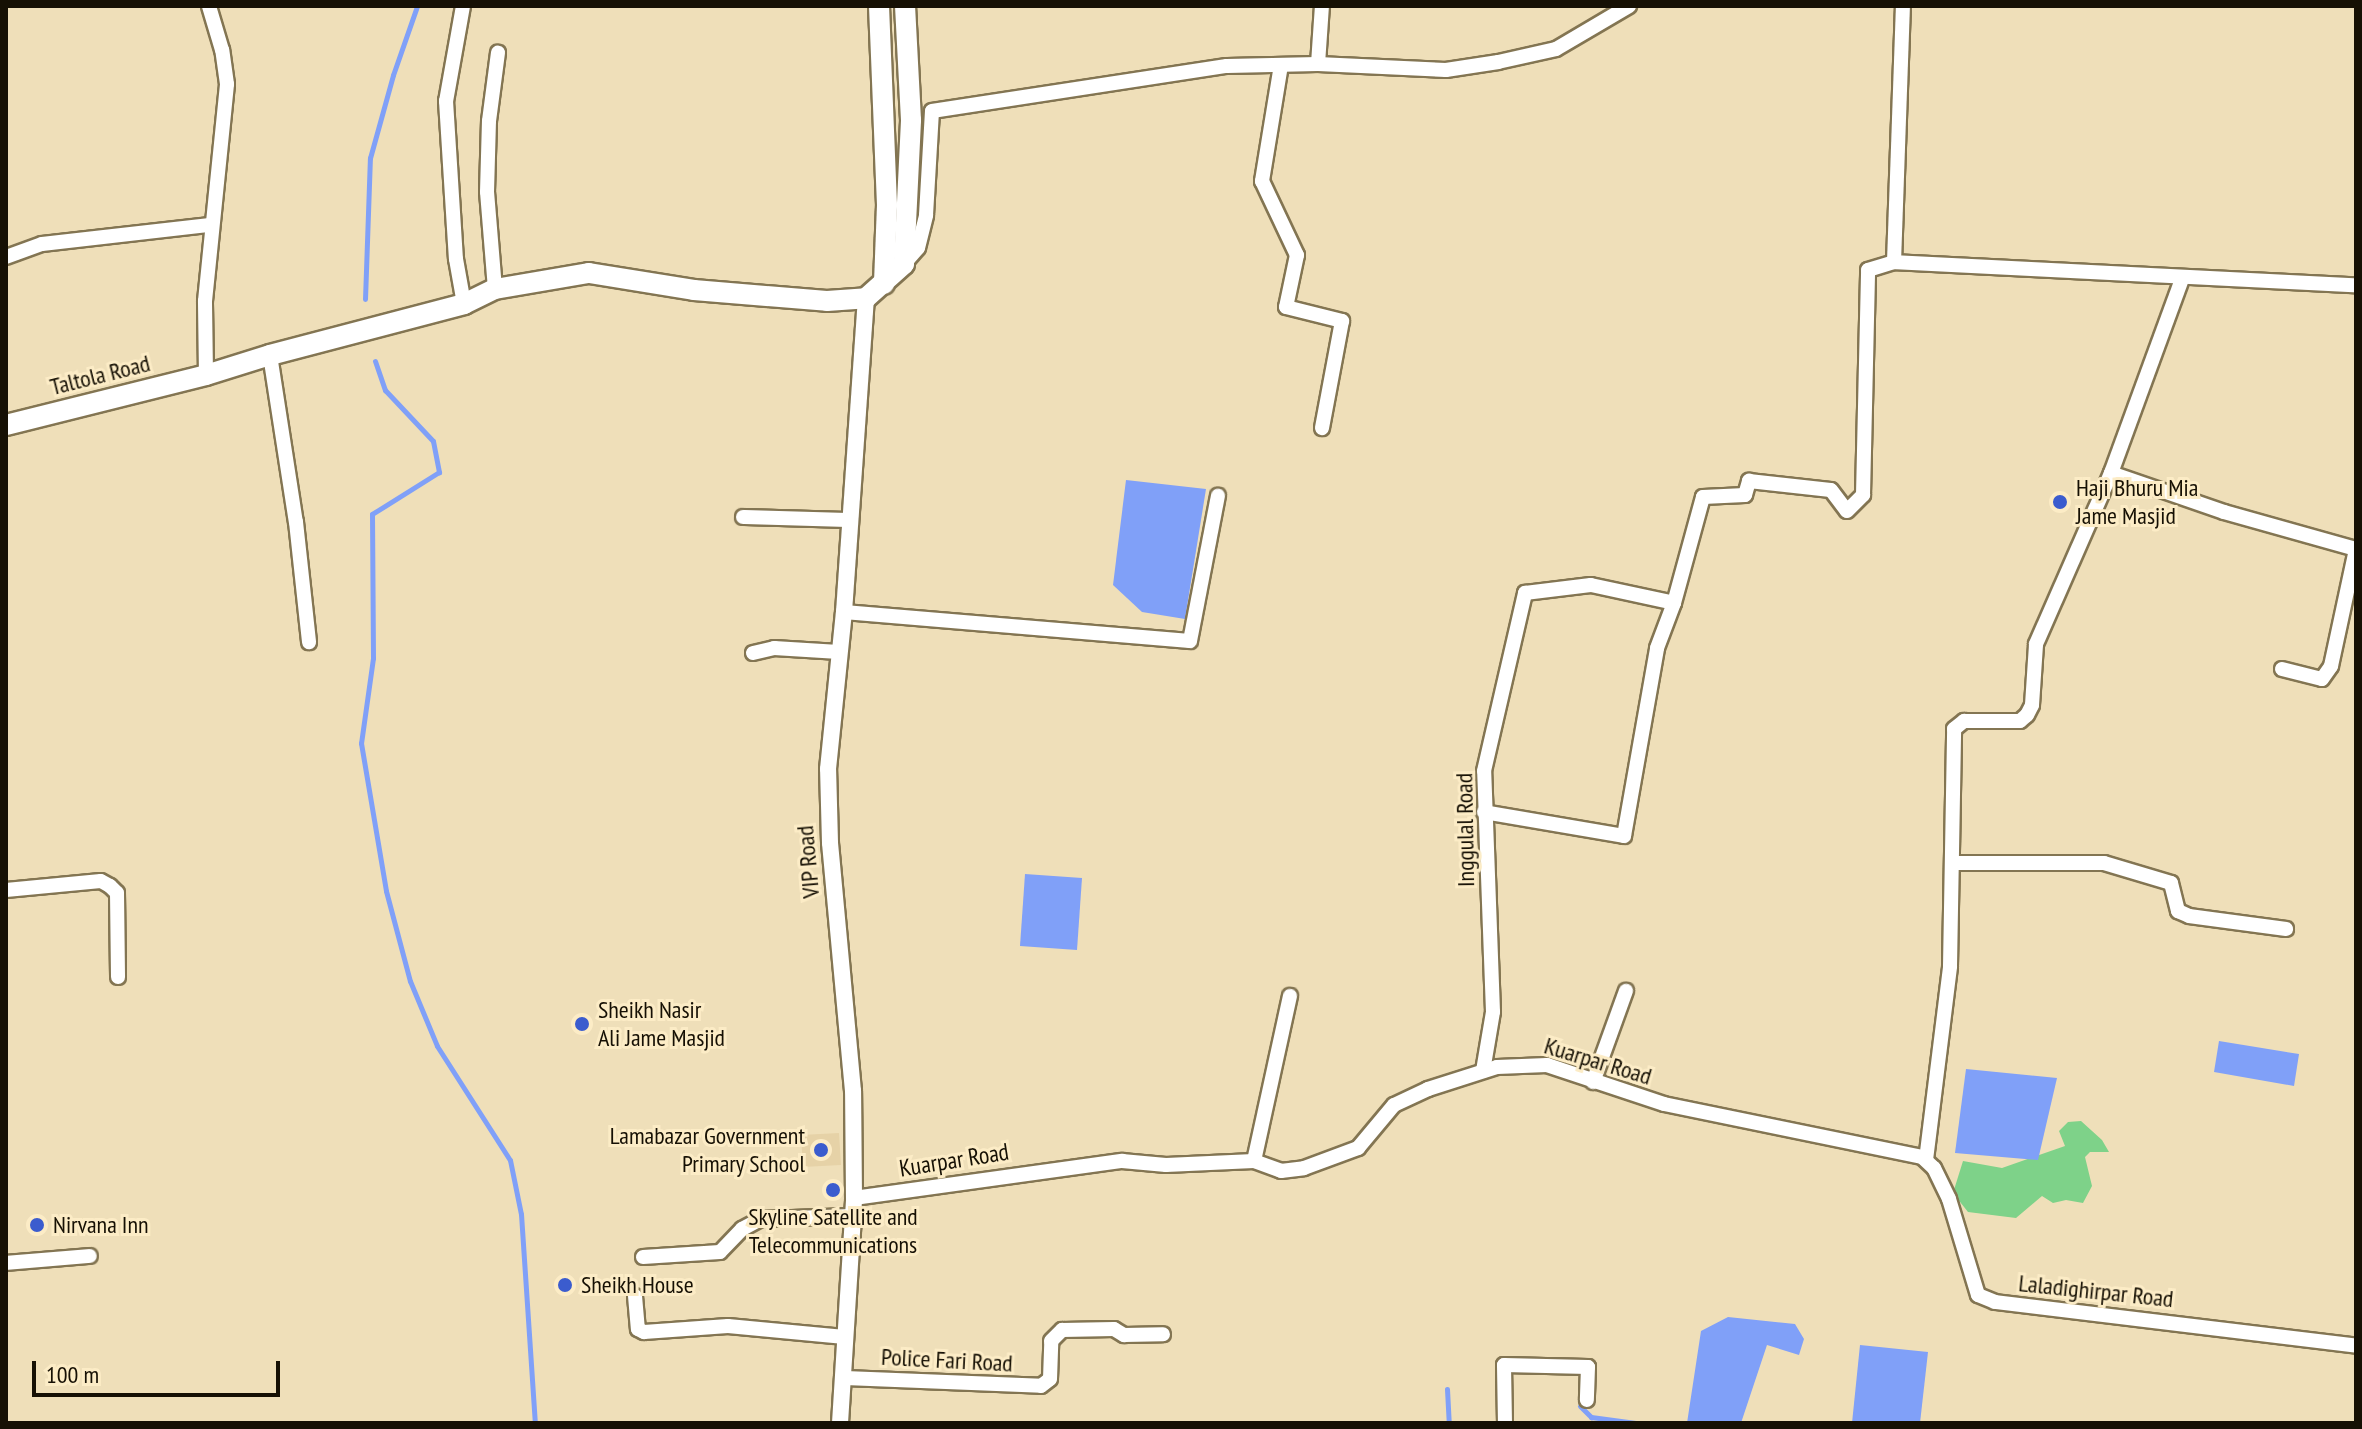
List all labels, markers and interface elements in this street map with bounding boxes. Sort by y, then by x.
street label: Taltola Road [47,349,153,401]
place label: Haji Bhuru Mia Jame Masjid [2076,474,2198,530]
marker: Haji Bhuru Mia Jame Masjid [2051,493,2069,511]
street label: Inggulal Road [1450,773,1480,887]
street label: VIP Road [790,824,826,900]
place label: Sheikh Nasir Ali Jame Masjid [598,996,725,1052]
marker: Sheikh Nasir Ali Jame Masjid [573,1015,591,1033]
street label: Kuarpar Road [1541,1031,1655,1091]
place label: Lamabazar Government Primary School [610,1122,805,1178]
street label: Kuarpar Road [897,1137,1011,1183]
marker: Lamabazar Government Primary School [812,1141,830,1159]
marker: Skyline Satellite and Telecommunications [824,1181,842,1199]
place label: Skyline Satellite and Telecommunications [748,1203,918,1259]
place label: Nirvana Inn [53,1211,148,1239]
marker: Nirvana Inn [28,1216,46,1234]
street label: Laladighirpar Road [2017,1269,2175,1313]
place label: Sheikh House [581,1271,694,1299]
marker: Sheikh House [556,1276,574,1294]
street label: Police Fari Road [880,1342,1014,1378]
scale bar [36,1345,284,1395]
text: 100 m [46,1359,99,1390]

